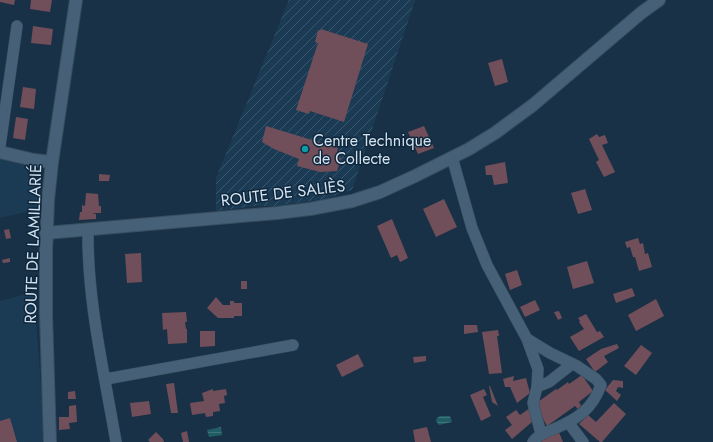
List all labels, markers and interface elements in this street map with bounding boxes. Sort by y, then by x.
place label: Centre Technique de Collecte [313,129,431,170]
marker: Centre Technique de Collecte [300,144,310,154]
street label: ROUTE DE LAMILLARIÉ [19,164,47,324]
street label: ROUTE DE SALIÈS [219,174,347,212]

